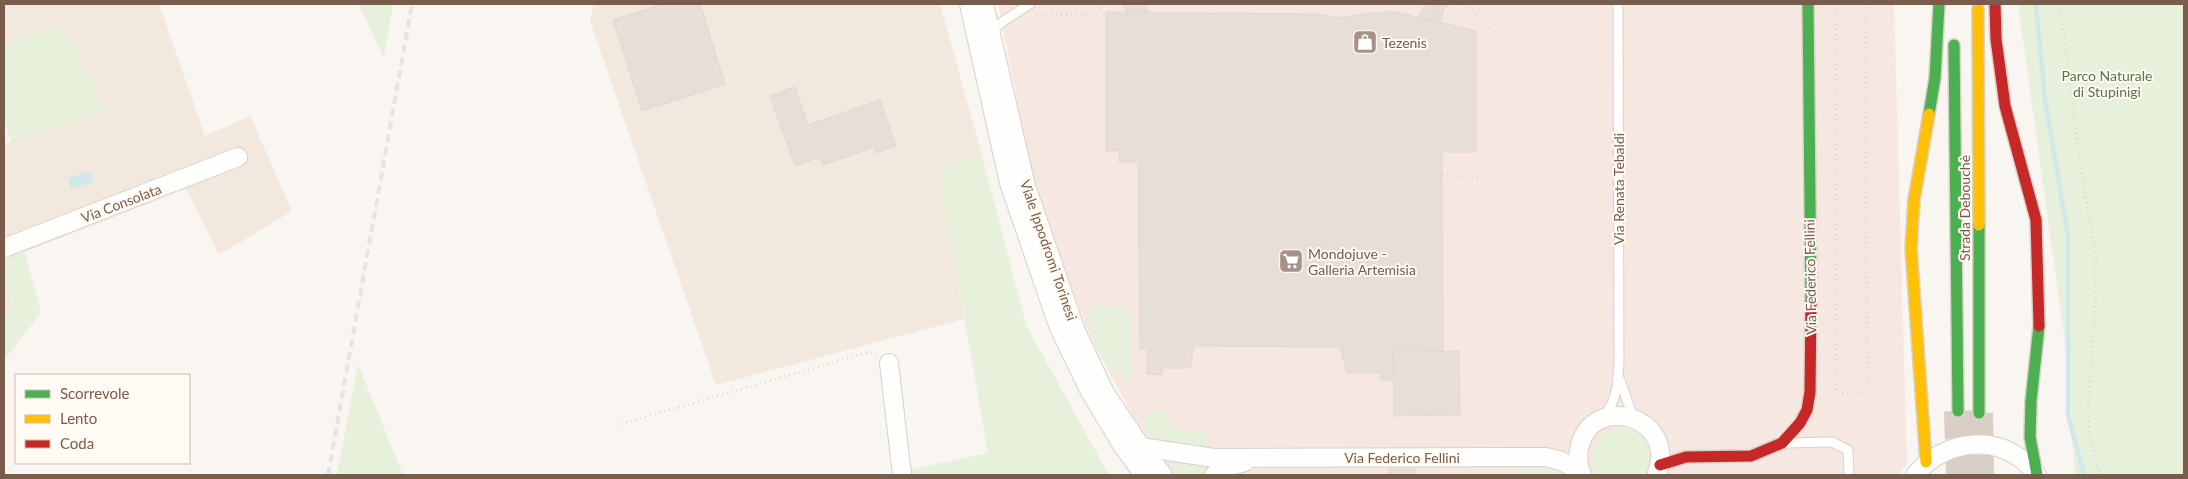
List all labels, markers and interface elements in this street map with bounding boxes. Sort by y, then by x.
shop icon: Tezenis [1352,29,1378,55]
place label: Tezenis [1382,34,1427,51]
park label: Parco Naturale di Stupinigi [2062,67,2152,100]
street label: Via Renata Tebaldi [1610,133,1627,245]
street label: Strada Debouchè [1956,155,1973,261]
street label: Viale Ippodromi Torinesi [1017,177,1081,323]
street label: Via Consolata [79,180,164,226]
street label: Via Federico Fellini [1800,219,1820,335]
place label: Mondojuve - Galleria Artemisia [1308,245,1416,278]
supermarket icon: Mondojuve - Galleria Artemisia [1278,248,1304,274]
legend [15,374,190,464]
text: Scorrevole [60,384,130,402]
text: Lento [60,409,97,427]
text: Coda [60,434,94,452]
street label: Via Federico Fellini [1344,449,1460,466]

